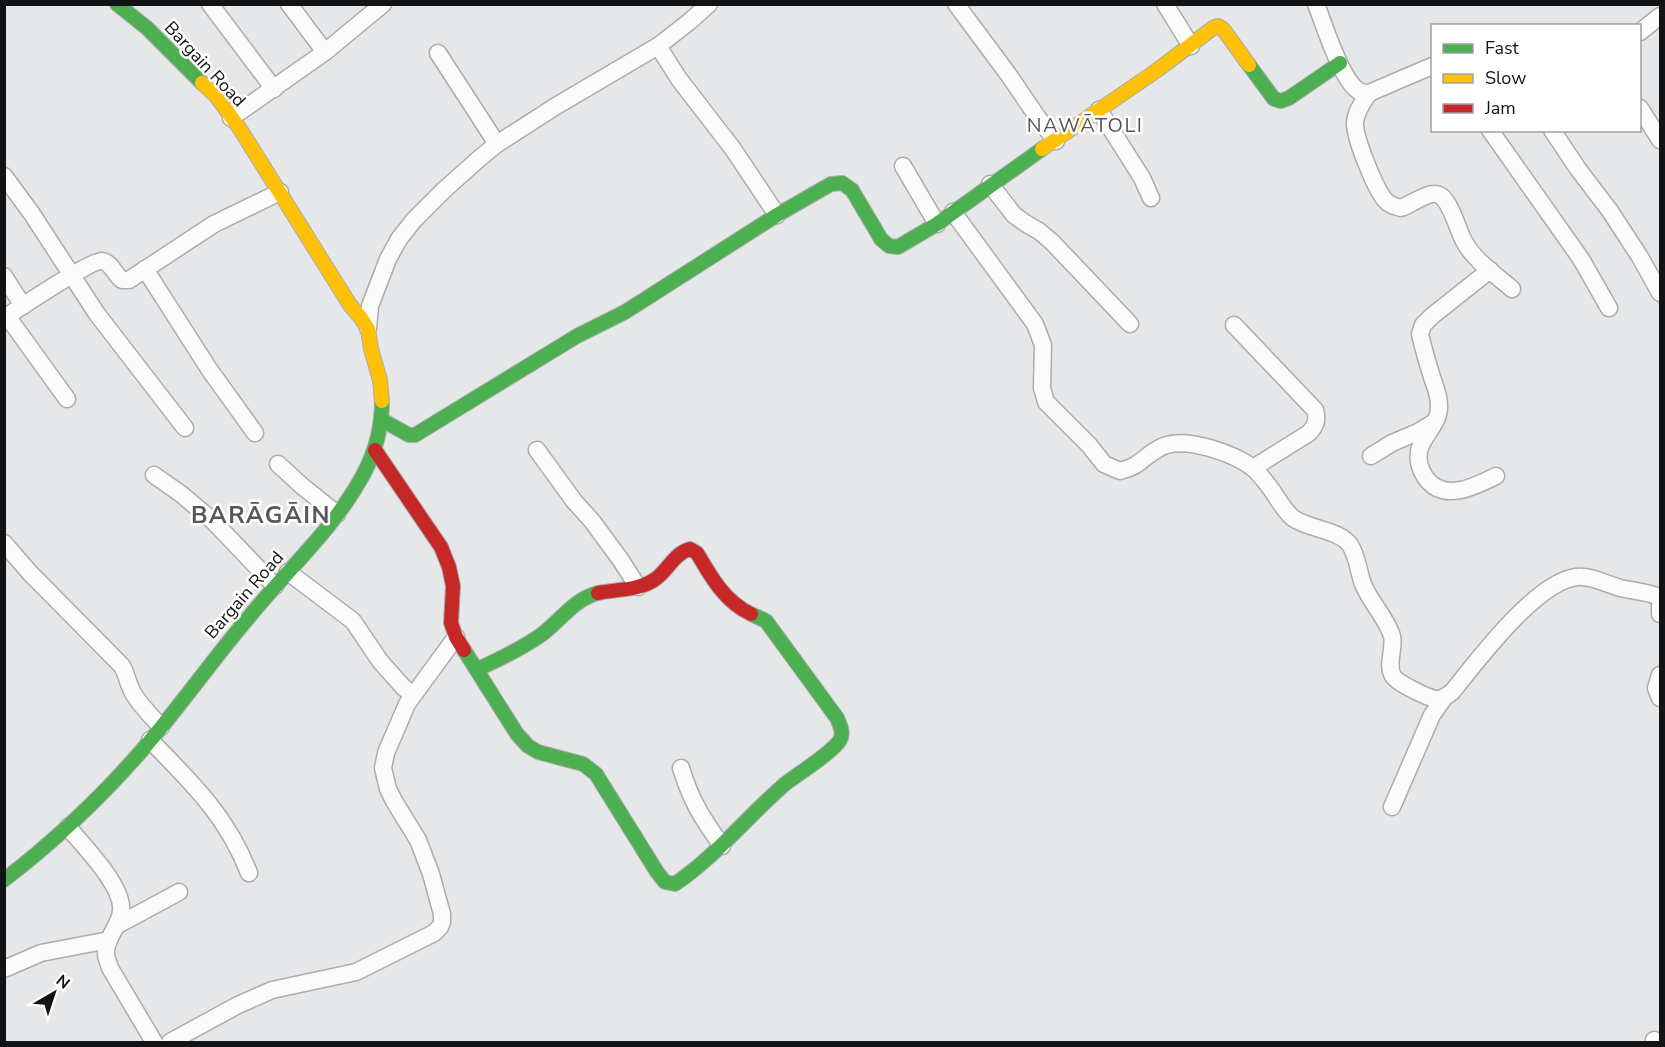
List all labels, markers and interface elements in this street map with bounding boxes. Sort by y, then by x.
street label: Bargain Road [159,16,251,112]
legend [1431,24,1641,132]
text: Fast [1485,36,1520,60]
text: Slow [1485,66,1526,90]
text: Jam [1484,96,1516,120]
district label: NAWĀTOLI [1027,112,1143,139]
district label: BARĀGĀIN [191,499,331,531]
street label: Bargain Road [199,546,289,644]
north arrow [24,963,84,1023]
text: N [51,970,74,994]

